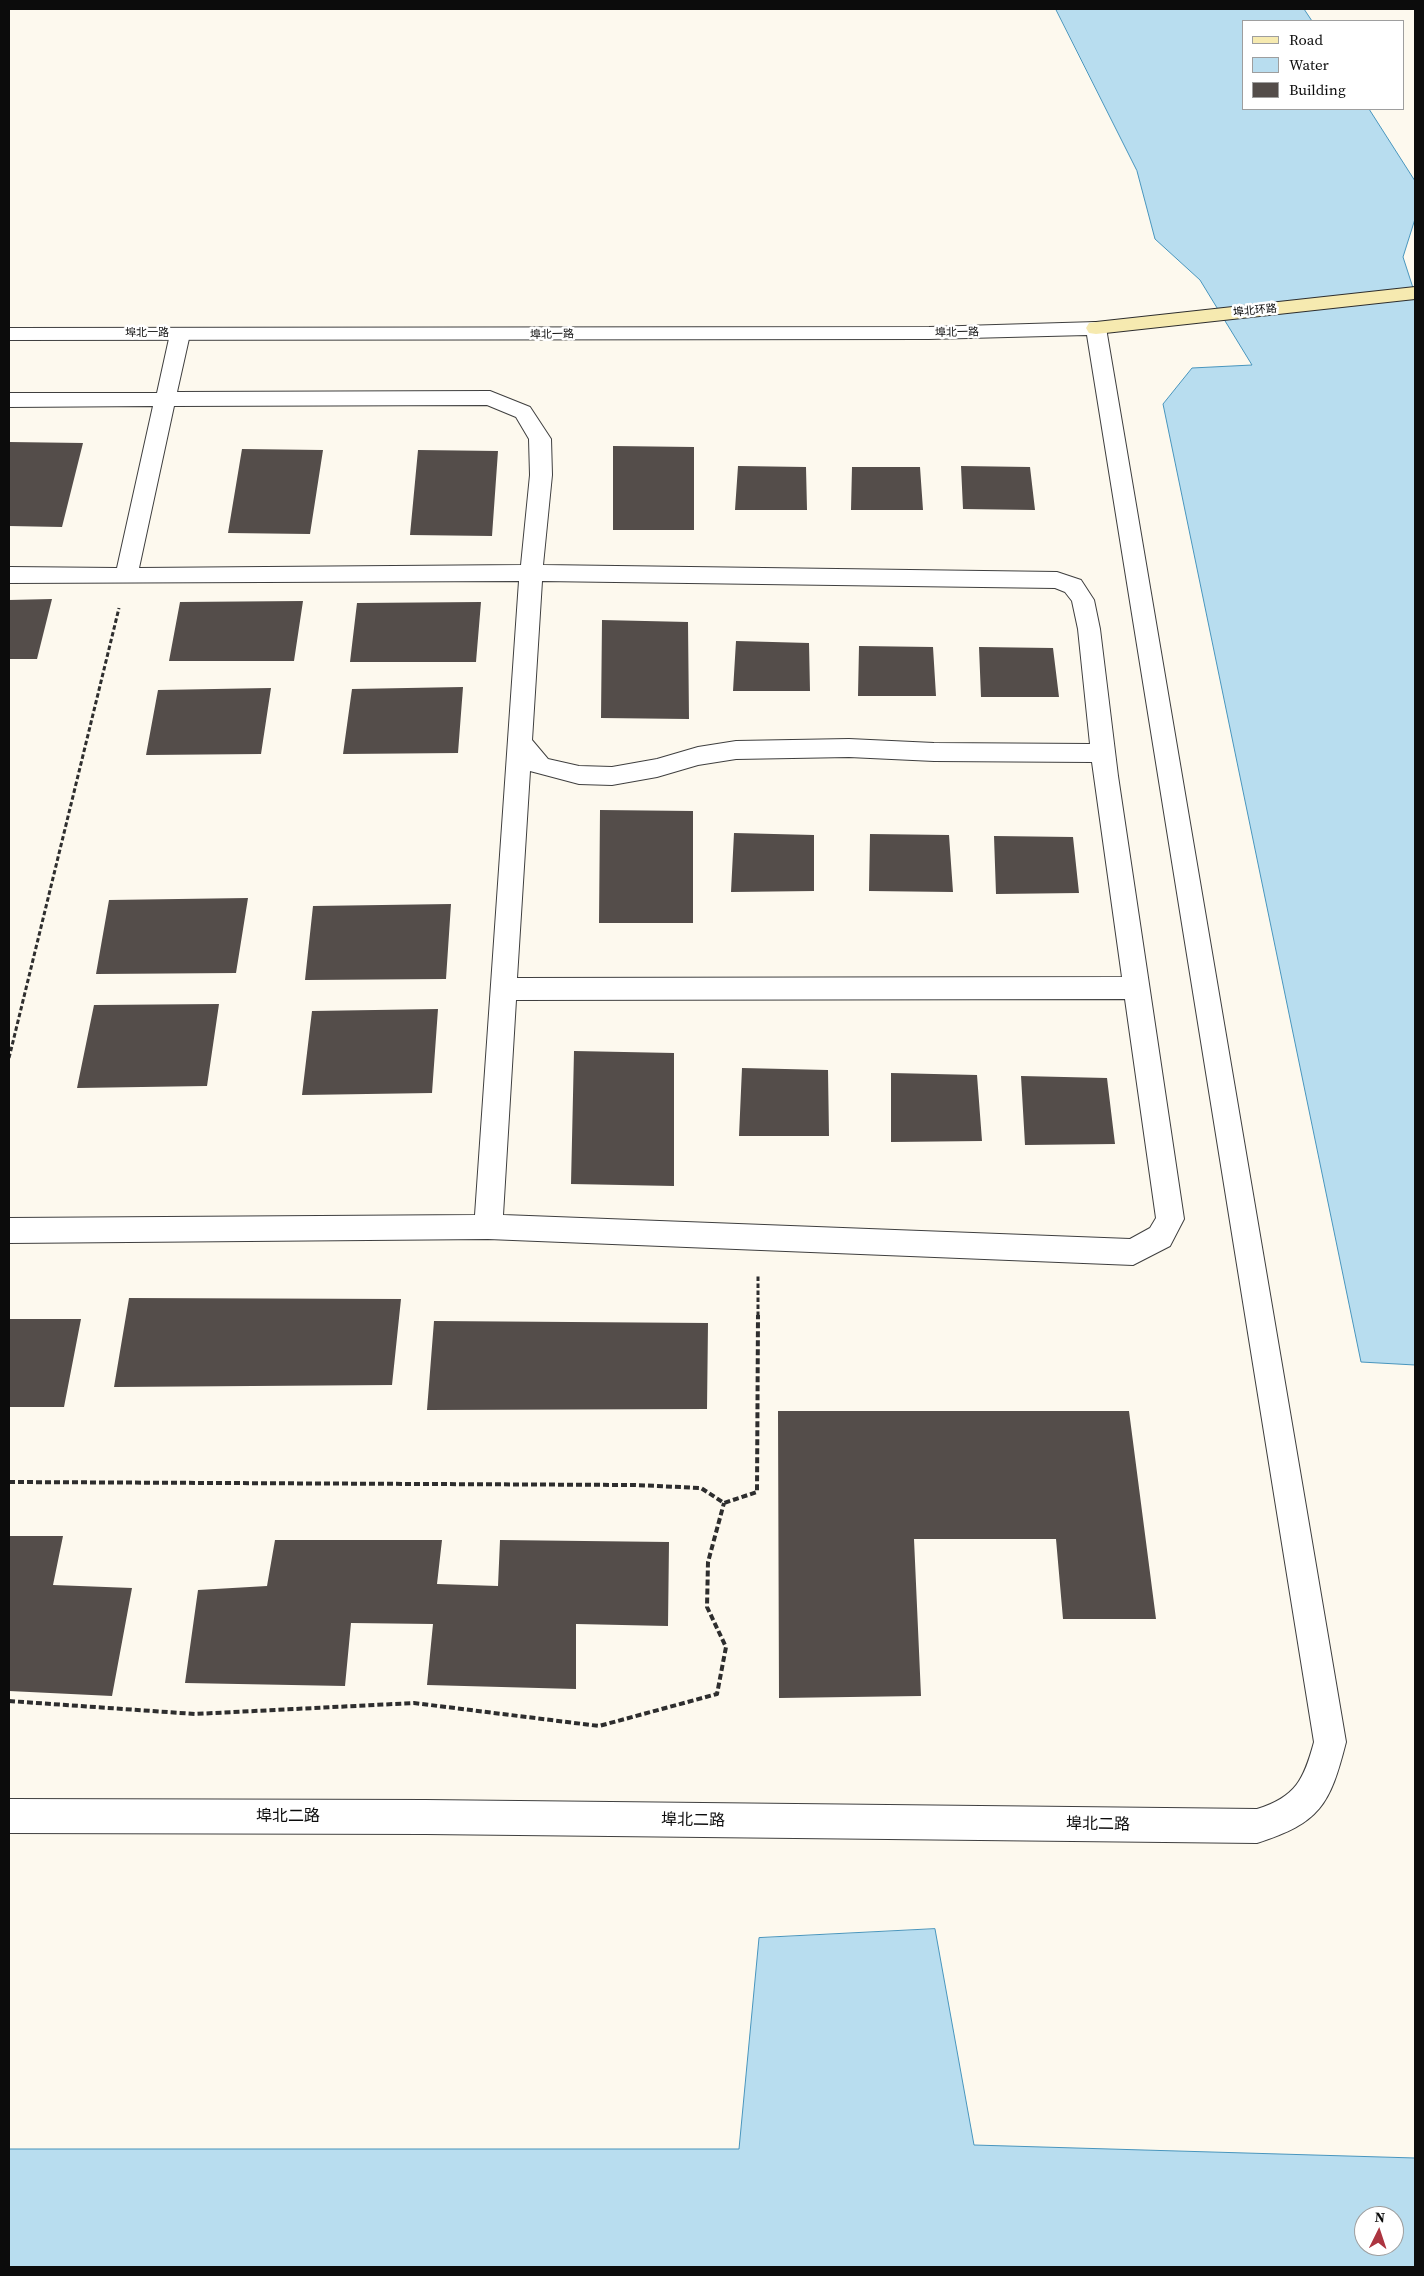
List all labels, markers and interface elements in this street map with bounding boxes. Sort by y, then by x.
legend [1242,20,1404,110]
text: Road [1289,29,1323,50]
text: Water [1289,54,1329,75]
text: Building [1289,79,1346,100]
street label: 埠北环路 [1232,302,1278,320]
street label: 埠北一路 [125,326,169,340]
street label: 埠北一路 [935,326,979,340]
street label: 埠北一路 [530,328,574,342]
street label: 埠北二路 [256,1807,320,1827]
street label: 埠北二路 [661,1811,725,1831]
street label: 埠北二路 [1066,1815,1130,1835]
north arrow [1354,2206,1404,2256]
text: N [1374,2207,1386,2227]

